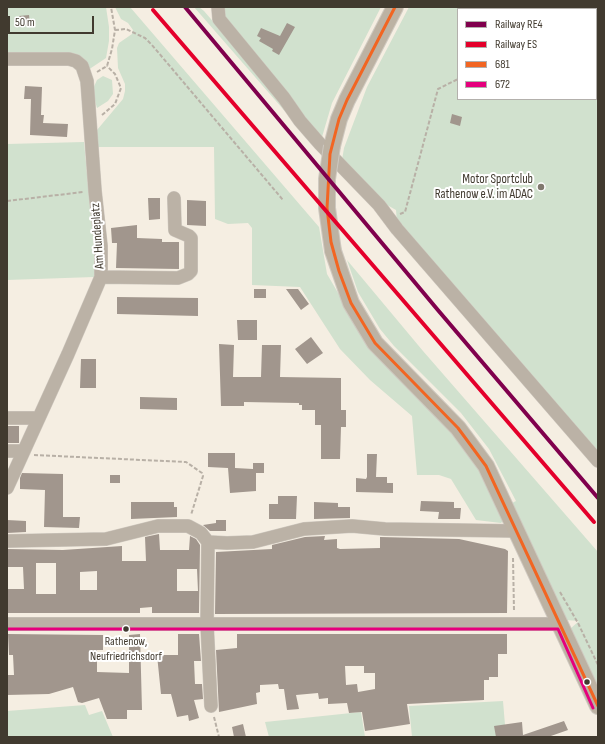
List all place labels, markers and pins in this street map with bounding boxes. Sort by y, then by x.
place label: Motor Sportclub Rathenow e.V. im ADAC [435,172,533,203]
marker: Motor Sportclub Rathenow e.V. im ADAC [536,182,546,192]
marker: Rathenow, Neufriedrichsdorf [121,624,131,634]
place label: Rathenow, Neufriedrichsdorf [90,635,162,663]
unlabelled marker [582,677,592,687]

